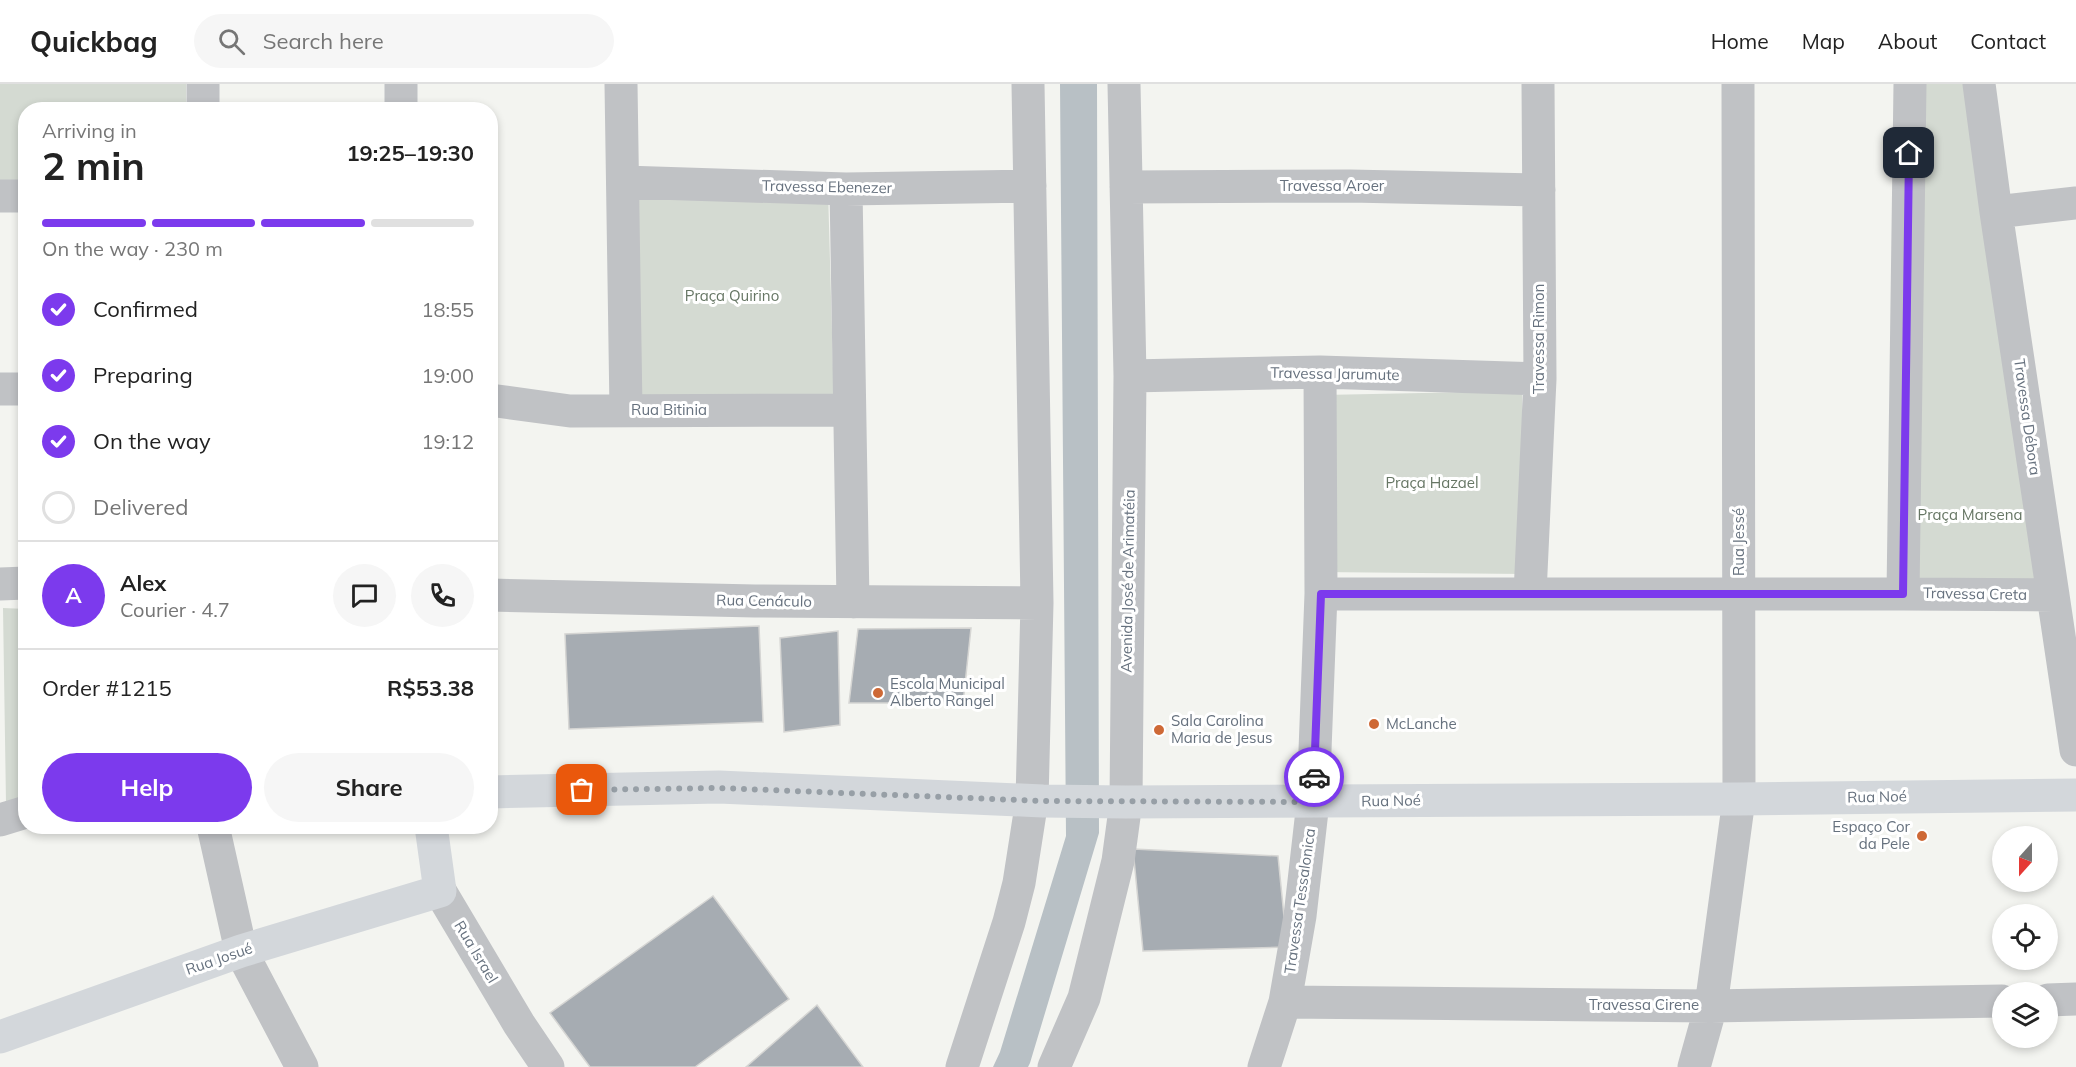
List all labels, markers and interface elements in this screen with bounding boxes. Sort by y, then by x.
search box [194,14,614,68]
text: Quickbag [30,24,158,59]
icon: search [215,25,248,58]
text: Search here [263,27,384,55]
text: Home [1711,28,1769,54]
text: Map [1802,28,1845,54]
text: About [1878,28,1937,54]
text: Contact [1970,28,2046,54]
text: Arriving in [42,118,137,143]
pin [1883,127,1934,178]
icon: home [1892,136,1925,169]
text: 19:25–19:30 [346,139,474,167]
text: 2 min [42,141,145,190]
street label: Travessa Ebenezer [762,176,893,197]
street label: Travessa Aroer [1280,176,1385,195]
text: On the way · 230 m [42,236,223,261]
street label: Travessa Rimon [1529,284,1548,394]
park label: Praça Quirino [685,286,779,305]
icon: check [42,293,75,326]
text: Confirmed [93,295,198,323]
text: 18:55 [421,297,474,322]
street label: Travessa Débora [2010,358,2045,476]
icon: check [42,359,75,392]
text: Preparing [93,361,193,389]
text: 19:00 [421,363,474,388]
street label: Travessa Jarumute [1270,363,1400,384]
street label: Rua Bitinia [631,400,707,419]
icon: check [42,425,75,458]
text: On the way [93,427,211,455]
text: 19:12 [421,429,474,454]
park label: Praça Hazael [1385,473,1479,492]
street label: Avenida José de Arimatéia [1116,489,1139,673]
text: Delivered [93,493,188,521]
park label: Praça Marsena [1918,505,2022,524]
street label: Rua Jessé [1729,508,1748,576]
button: chat [333,564,396,627]
button: phone [411,564,474,627]
text: Alex [120,569,166,597]
text: A [65,581,82,609]
street label: Travessa Creta [1923,583,2027,604]
street label: Rua Cenáculo [716,590,812,611]
text: Courier · 4.7 [120,597,230,622]
text: Order #1215 [42,674,172,702]
text: R$53.38 [387,674,474,702]
place label: Escola Municipal Alberto Rangel [890,674,1005,710]
marker: Escola Municipal Alberto Rangel [871,686,885,700]
place label: Sala Carolina Maria de Jesus [1171,711,1273,747]
place label: McLanche [1386,714,1457,733]
marker: McLanche [1367,717,1381,731]
marker: Sala Carolina Maria de Jesus [1152,723,1166,737]
courier [1284,747,1344,807]
button: Help [42,753,252,822]
button: Share [264,753,474,822]
icon: car [1298,761,1331,794]
pin [556,764,607,815]
icon: bag [565,773,598,806]
street label: Rua Noé [1847,786,1907,807]
street label: Rua Noé [1361,790,1421,811]
place label: Espaço Cor da Pele [1832,817,1911,853]
north arrow [1992,826,2058,892]
map controls [1992,826,2058,1048]
street label: Travessa Tessalonica [1280,827,1319,975]
marker: Espaço Cor da Pele [1915,829,1929,843]
button: locate [1992,904,2058,970]
street label: Rua Israel [450,917,502,986]
street label: Rua Josué [183,938,255,979]
button: layers [1992,982,2058,1048]
street label: Travessa Cirene [1589,995,1699,1014]

